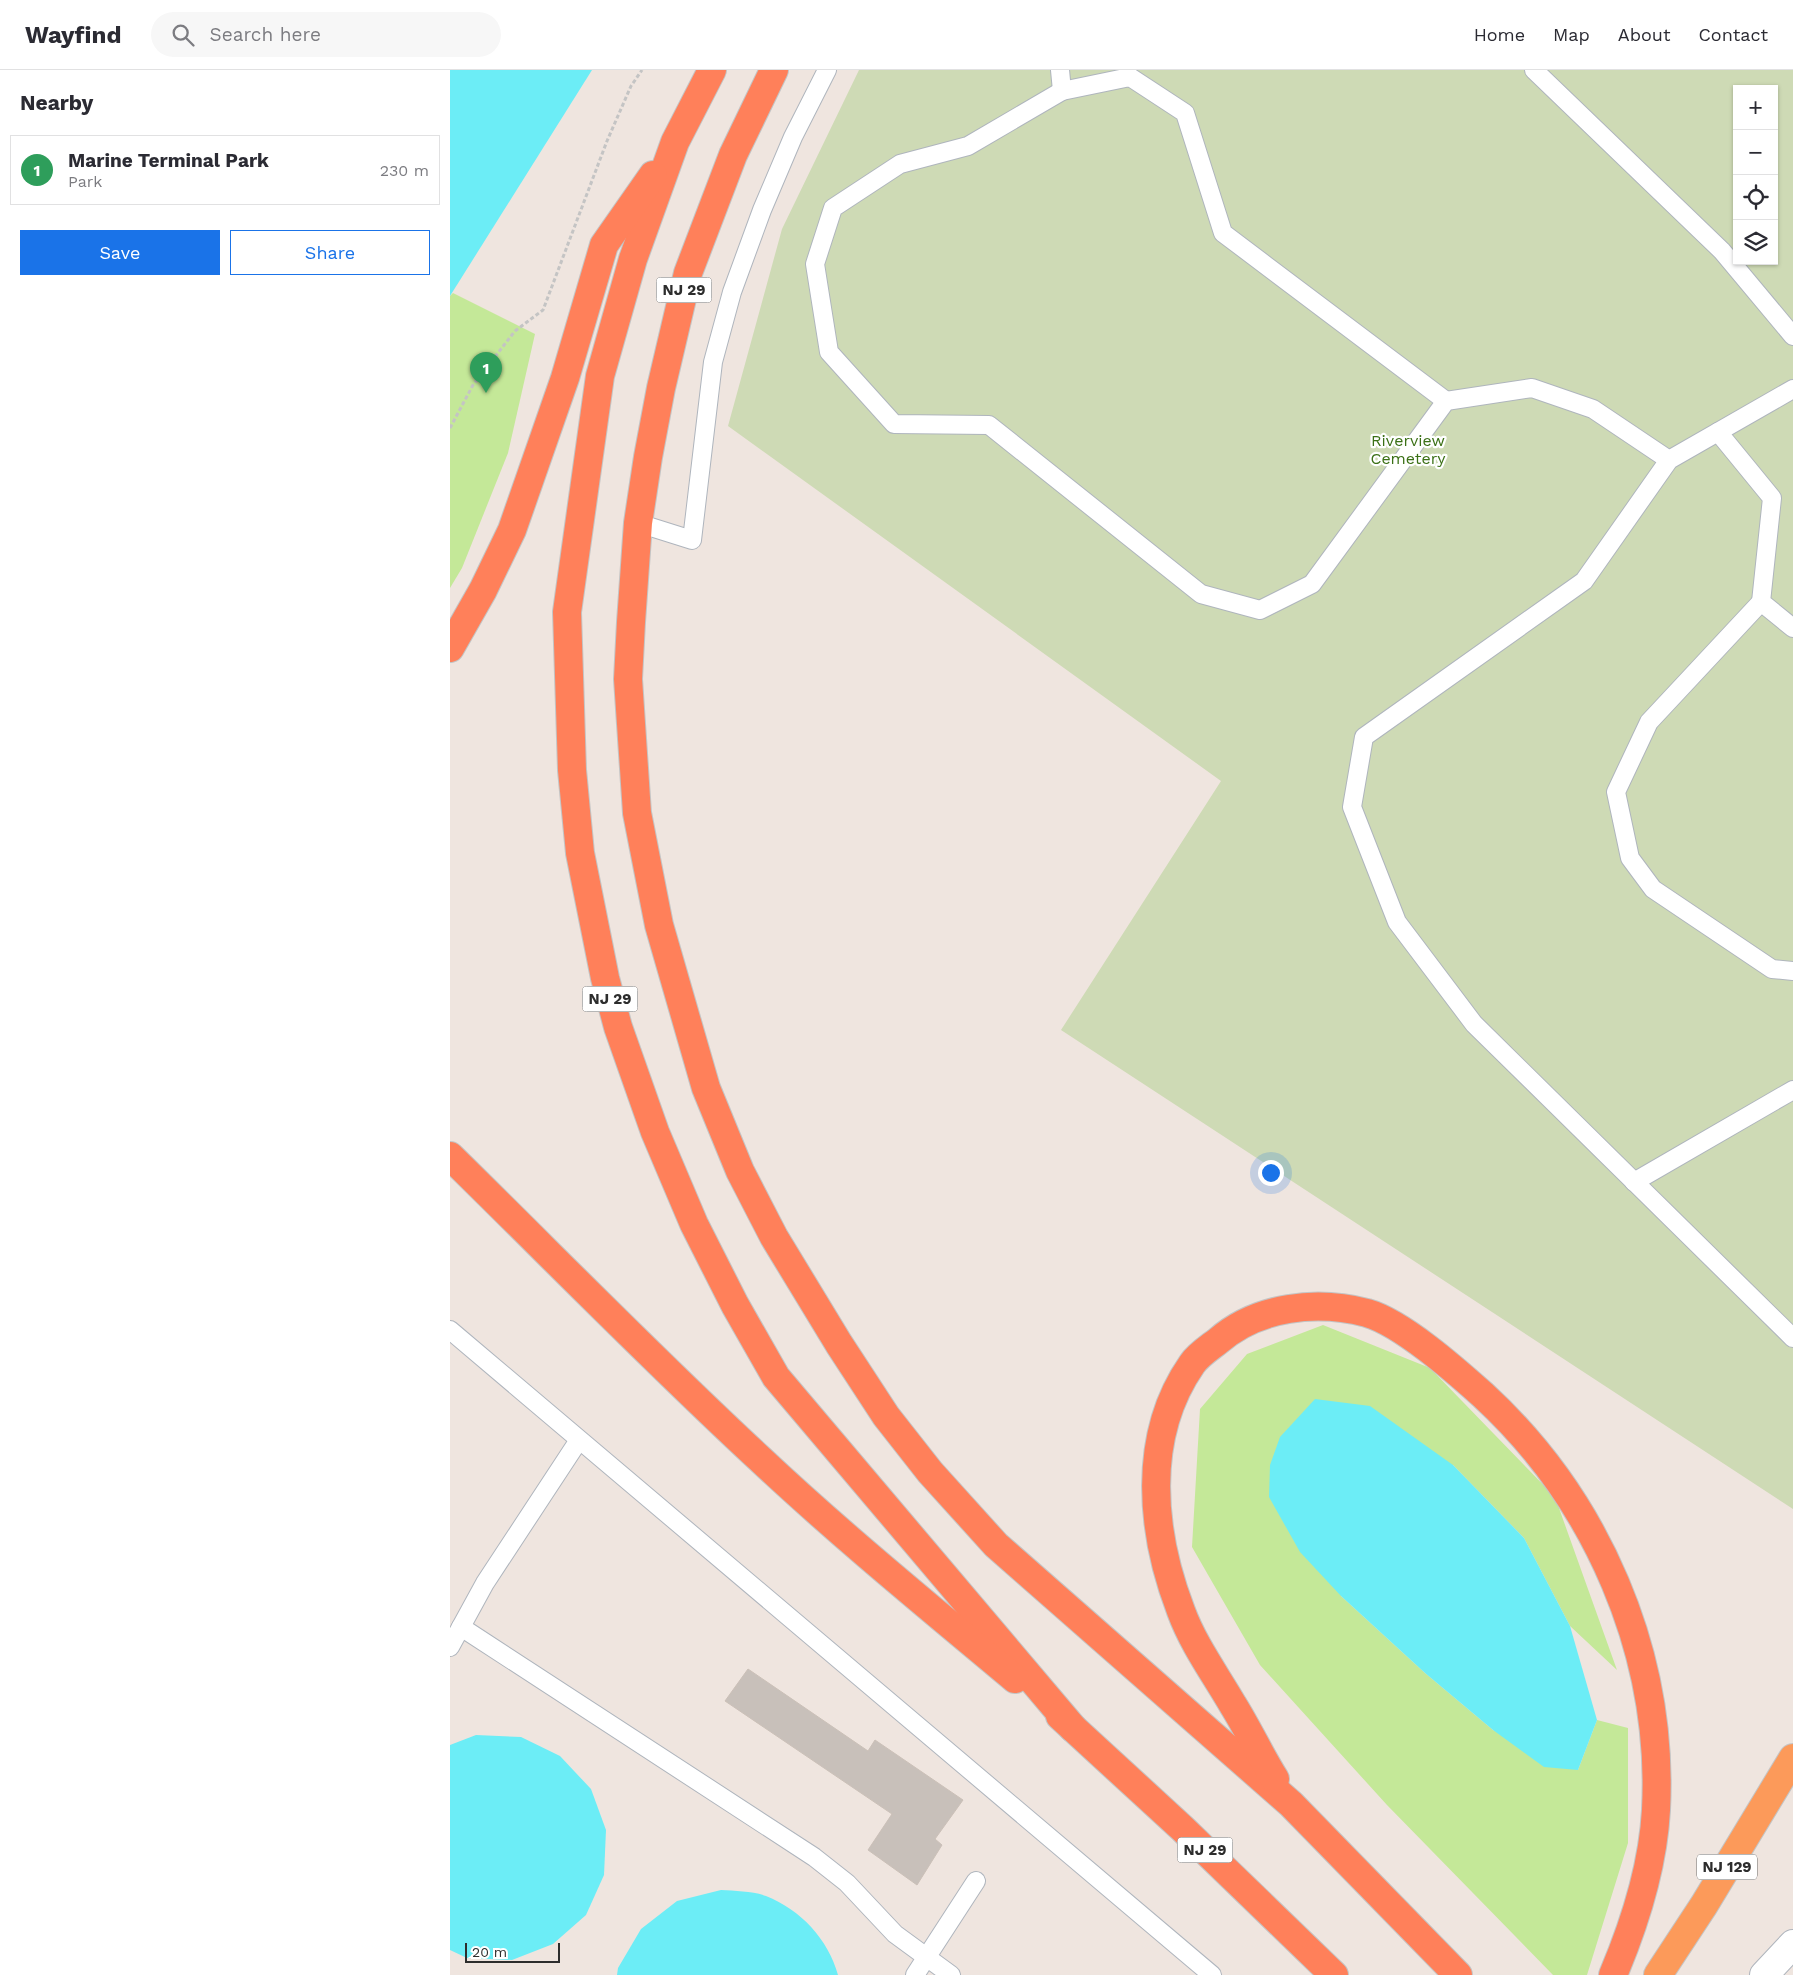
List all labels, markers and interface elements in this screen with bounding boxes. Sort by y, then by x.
search box [151,12,501,57]
text: Wayfind [25,21,121,49]
icon: search [169,21,197,49]
text: Search here [209,23,321,46]
text: Home [1474,24,1525,45]
text: Map [1553,24,1590,45]
text: About [1618,24,1670,45]
text: Contact [1698,24,1768,45]
map controls [1733,85,1778,265]
button: + [1733,85,1778,130]
text: Nearby [20,90,93,115]
button: − [1733,130,1778,175]
text: Marine Terminal Park [68,149,269,172]
text: 1 [34,161,40,180]
text: 230 m [380,161,429,180]
text: Park [68,172,102,191]
button: locate [1733,175,1778,220]
button: layers [1733,220,1778,265]
button: Save [20,230,220,275]
button: Share [230,230,430,275]
road number: NJ 29 [656,278,712,302]
pin: 1 [470,352,502,393]
park label: Riverview Cemetery [1370,431,1446,468]
road number: NJ 29 [582,986,638,1012]
your location [1258,1160,1284,1186]
road number: NJ 29 [1178,1838,1232,1862]
road number: NJ 129 [1697,1854,1757,1880]
scale bar [465,1940,560,1963]
text: 20 m [472,1944,507,1960]

